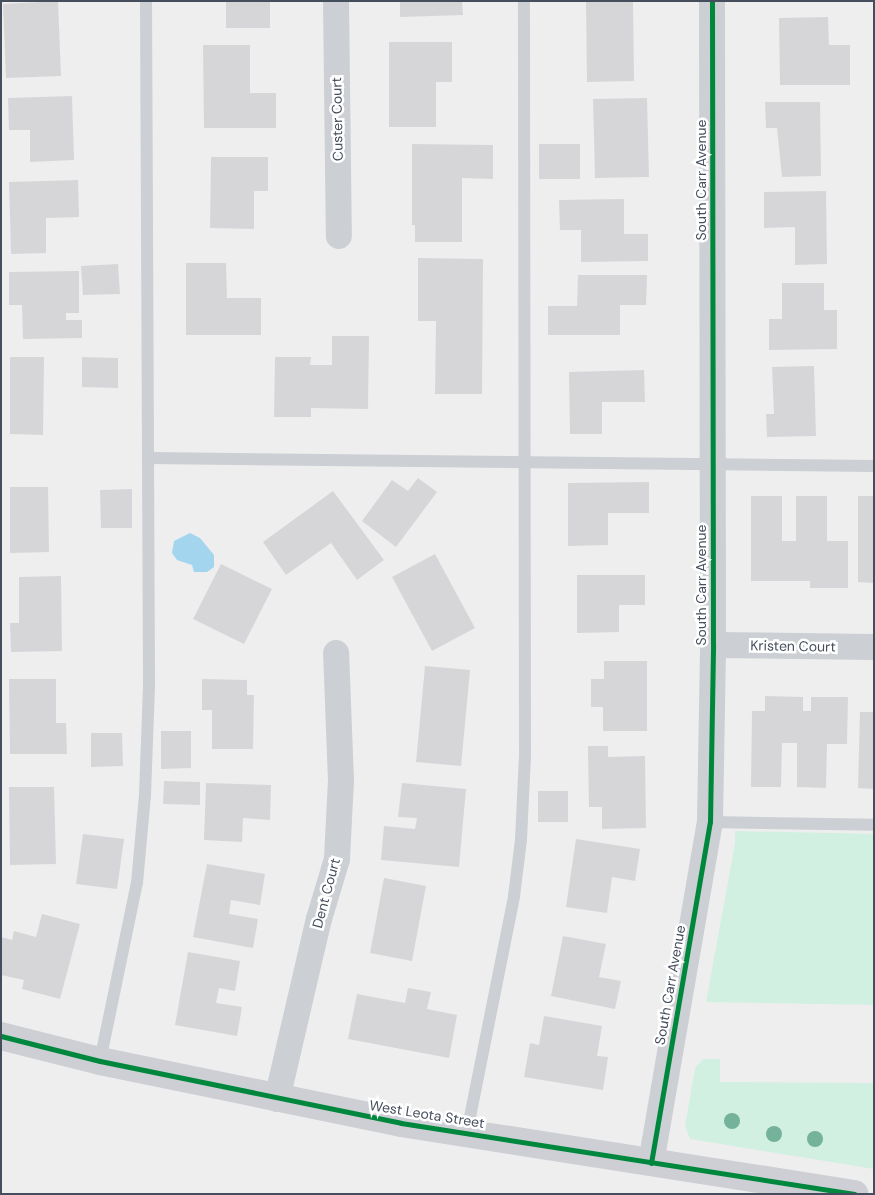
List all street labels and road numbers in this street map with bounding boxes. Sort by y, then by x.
street label: Custer Court [328,77,346,161]
street label: South Carr Avenue [693,119,709,241]
street label: South Carr Avenue [693,524,709,646]
street label: Kristen Court [750,637,836,655]
street label: Dent Court [309,856,343,930]
street label: South Carr Avenue [651,924,689,1046]
street label: West Leota Street [368,1097,486,1131]

